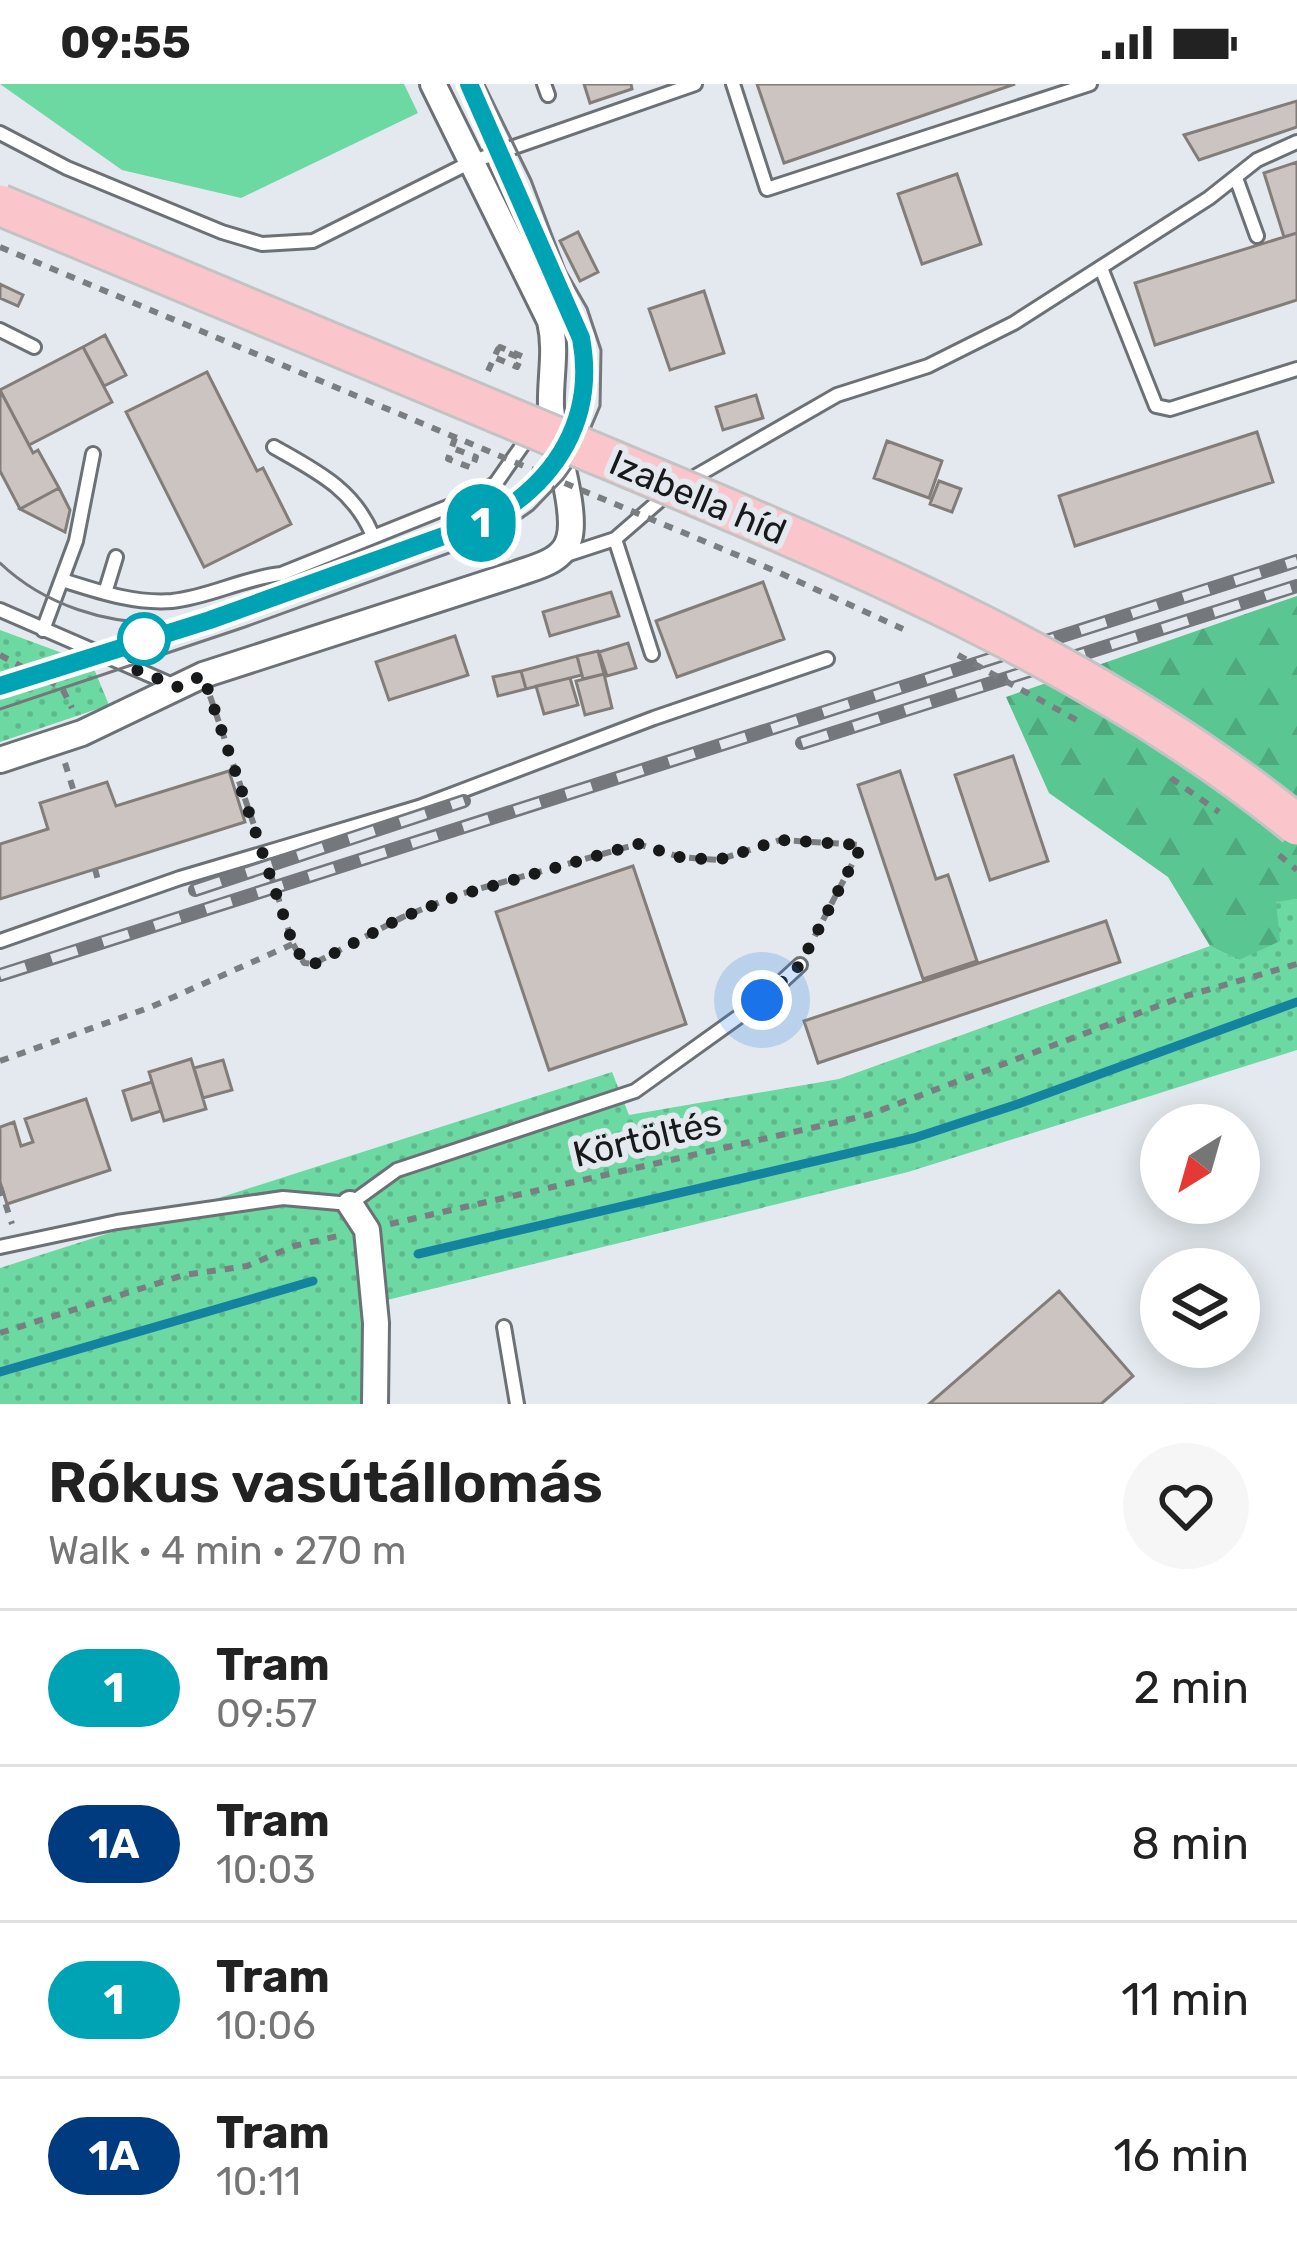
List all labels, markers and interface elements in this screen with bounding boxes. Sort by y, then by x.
text: 09:55 [60,16,191,69]
street label: Izabella híd [603,441,793,553]
line badge: 1 [442,484,520,562]
text: 1 [471,498,491,548]
unlabelled marker [119,614,169,664]
your location [732,970,792,1030]
street label: Körtöltés [569,1100,725,1176]
north arrow [1140,1104,1260,1224]
map controls [1140,1104,1260,1368]
button: layers [1140,1248,1260,1368]
button: heart [1123,1443,1249,1569]
text: Rókus vasútállomás [48,1449,603,1516]
text: Walk · 4 min · 270 m [48,1528,407,1574]
text: Tram [216,1638,330,1691]
text: 2 min [1133,1661,1249,1714]
text: 1 [104,1663,124,1713]
text: 09:57 [216,1691,317,1737]
text: Tram [216,1794,330,1847]
text: 8 min [1131,1817,1249,1870]
text: 1A [89,1819,139,1869]
text: 10:03 [216,1847,316,1893]
text: Tram [216,1950,330,2003]
text: 11 min [1121,1973,1249,2026]
text: 1 [104,1975,124,2025]
text: 10:06 [216,2003,316,2049]
text: Tram [216,2106,330,2159]
text: 16 min [1113,2129,1249,2182]
text: 1A [89,2131,139,2181]
text: 10:11 [216,2159,301,2205]

